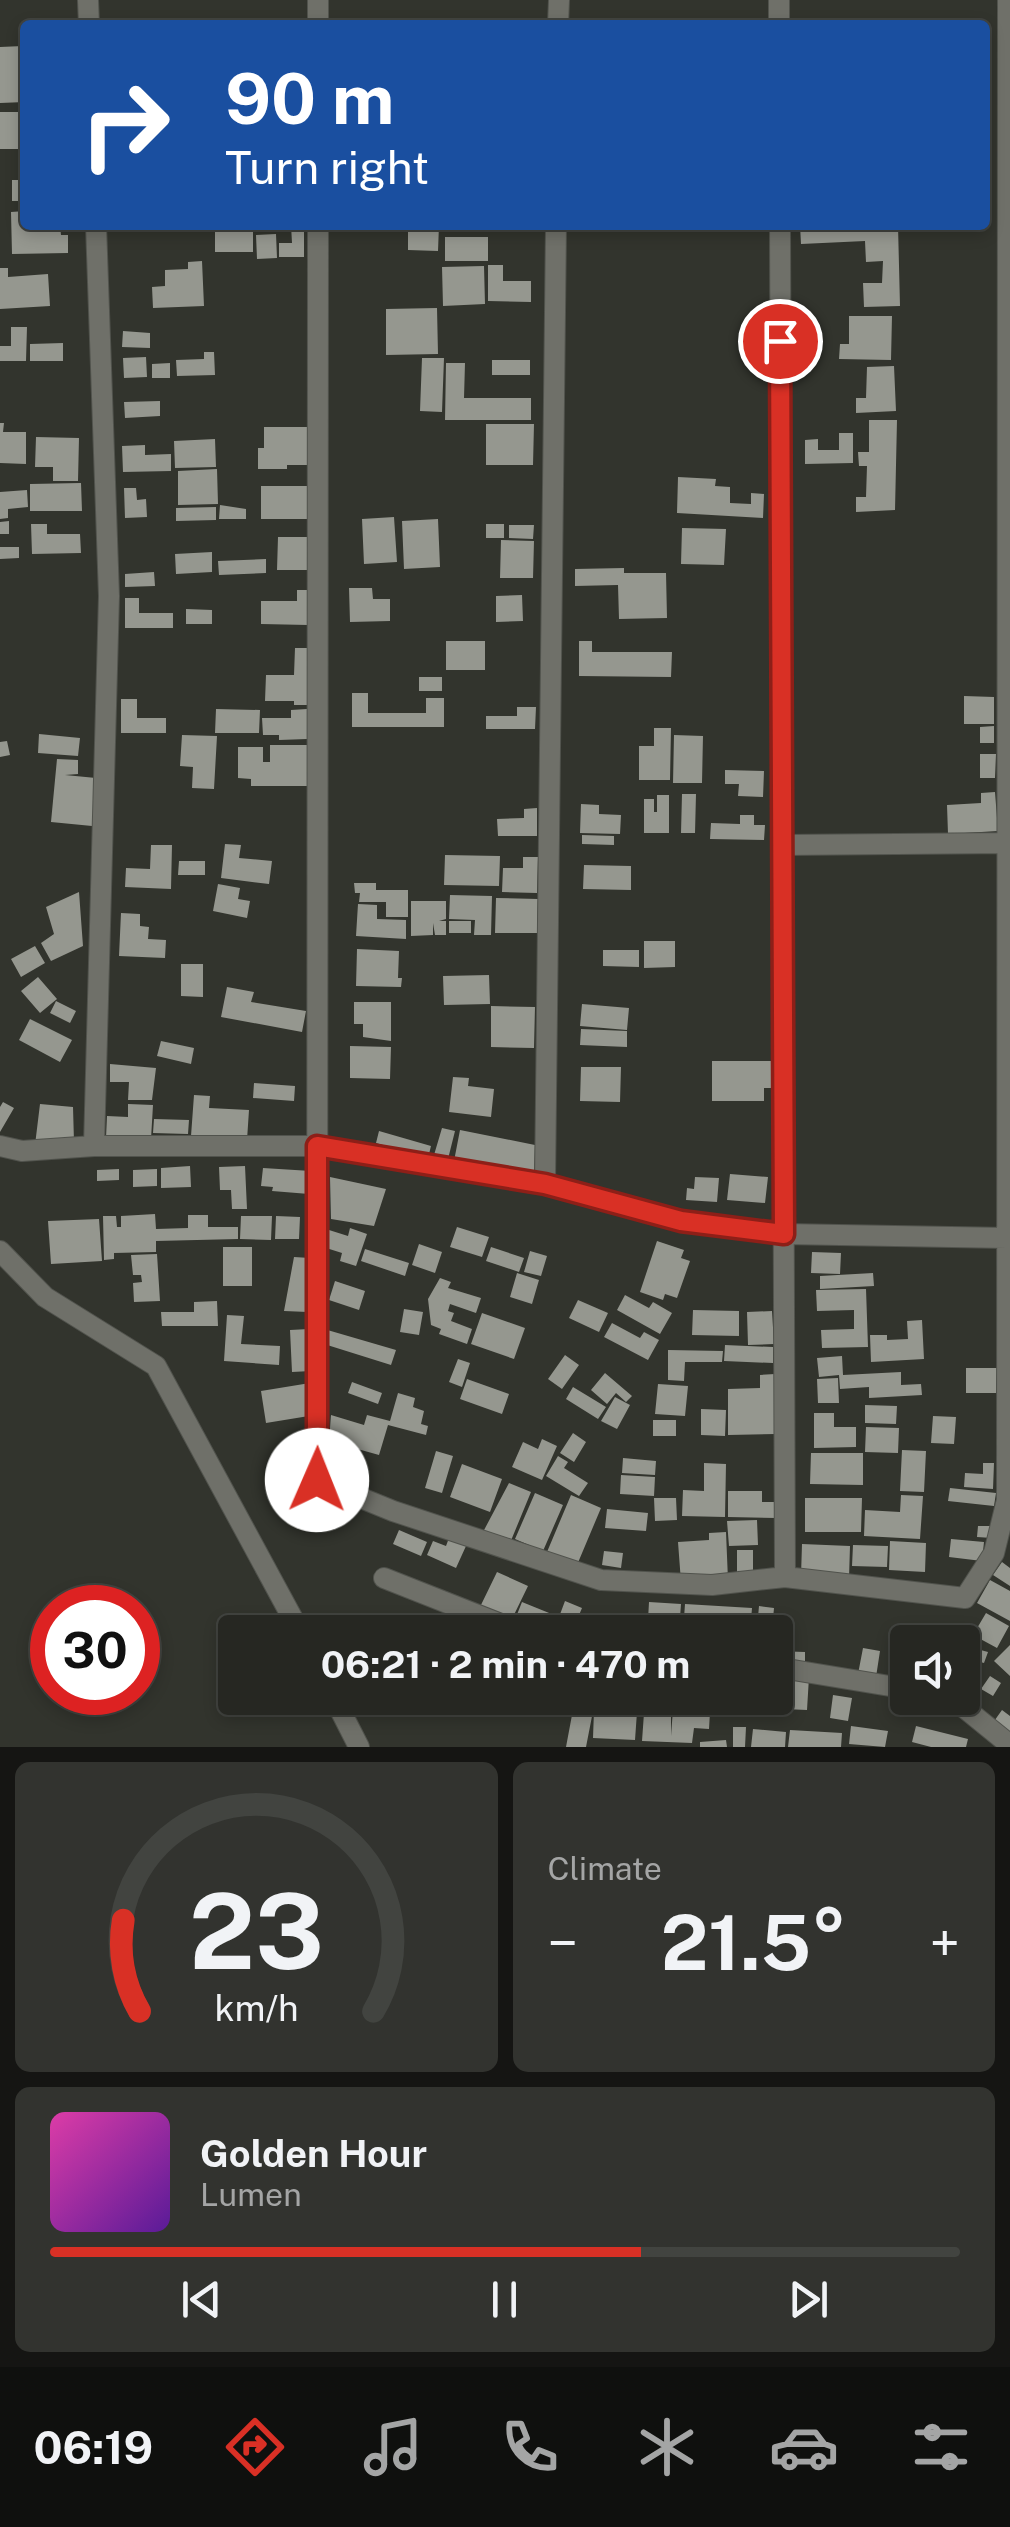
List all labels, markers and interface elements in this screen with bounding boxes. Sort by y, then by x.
text: 90 m [225,57,395,140]
icon: right [60,60,190,190]
text: Turn right [225,141,429,194]
pin [738,299,823,384]
icon: arrive [753,314,808,369]
position arrow [265,1428,369,1532]
speed limit sign: 30 [30,1585,160,1715]
map controls [890,1625,980,1715]
button: sound [890,1625,980,1715]
text: 06:21 · 2 min · 470 m [321,1642,690,1687]
text: Climate [548,1850,662,1887]
text: 23 [189,1870,324,1992]
text: 21.5° [661,1899,847,1987]
text: − [548,1911,578,1975]
text: + [930,1911,960,1975]
text: km/h [214,1987,298,2029]
text: Golden Hour [200,2131,427,2176]
text: Lumen [200,2176,302,2213]
icon: previous [174,2272,229,2327]
icon: pause [477,2272,532,2327]
icon: next [781,2272,836,2327]
icon: directions [220,2412,290,2482]
icon: music [358,2412,428,2482]
icon: phone [495,2412,565,2482]
icon: climate [632,2412,702,2482]
icon: car [769,2412,839,2482]
icon: filters [906,2412,976,2482]
text: 06:19 [34,2421,153,2474]

